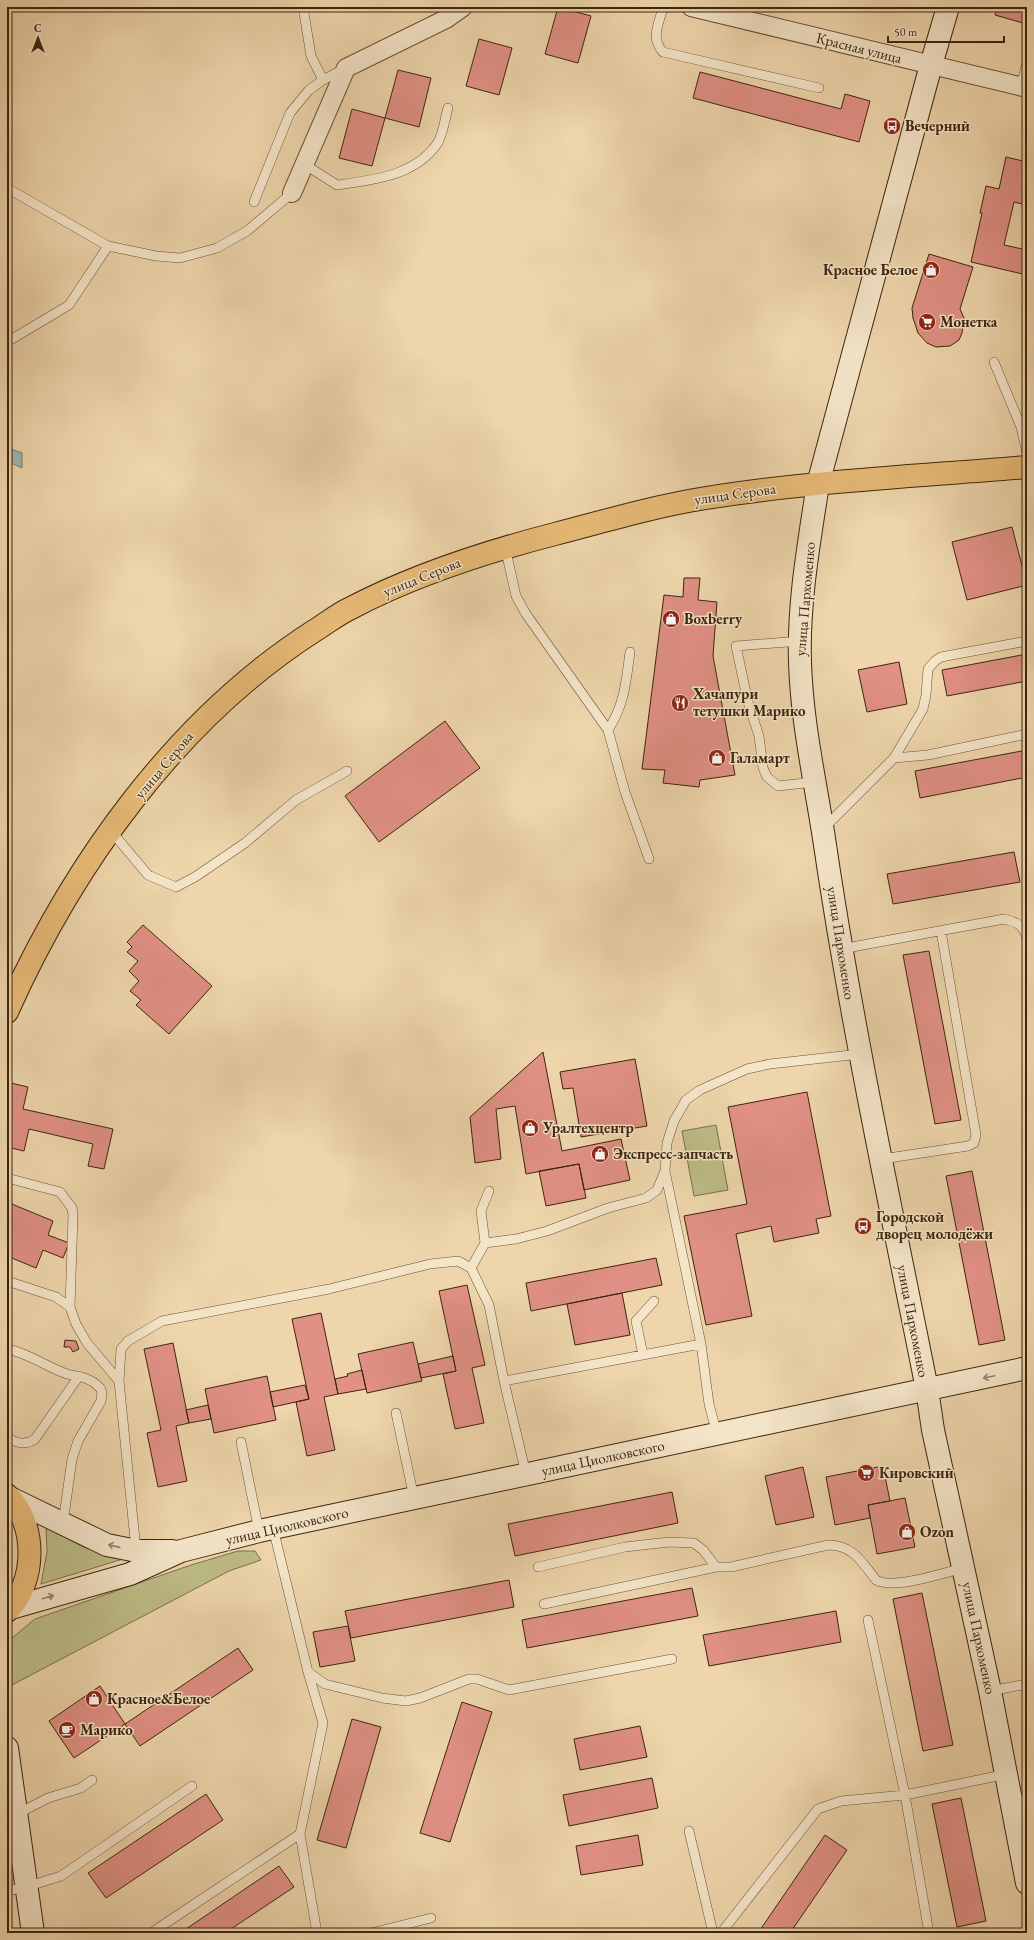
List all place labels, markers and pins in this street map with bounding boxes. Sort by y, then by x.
bus stop icon: Вечерний [882,116,902,136]
place label: Вечерний [905,116,970,135]
place label: Красное Белое [823,260,918,279]
shop icon: Красное Белое [921,260,941,280]
supermarket icon: Монетка [917,312,937,332]
place label: Монетка [940,312,998,331]
shop icon: Boxberry [661,609,681,629]
place label: Boxberry [684,609,743,628]
place label: Хачапури тетушки Марико [692,684,806,720]
restaurant icon: Хачапури тетушки Марико [670,693,690,713]
shop icon: Галамарт [707,748,727,768]
place label: Галамарт [730,748,790,767]
shop icon: Уралтехцентр [520,1118,540,1138]
place label: Уралтехцентр [542,1118,634,1137]
shop icon: Экспресс-запчасть [590,1144,610,1164]
place label: Экспресс-запчасть [613,1144,733,1163]
place label: Городской дворец молодёжи [876,1207,993,1243]
bus stop icon: Городской дворец молодёжи [853,1216,873,1236]
supermarket icon: Кировский [856,1463,876,1483]
place label: Кировский [879,1463,954,1482]
shop icon: Ozon [897,1522,917,1542]
place label: Ozon [920,1522,955,1541]
shop icon: Красное&Белое [84,1689,104,1709]
place label: Красное&Белое [107,1689,210,1708]
cafe icon: Марико [57,1720,77,1740]
place label: Марико [80,1720,133,1739]

